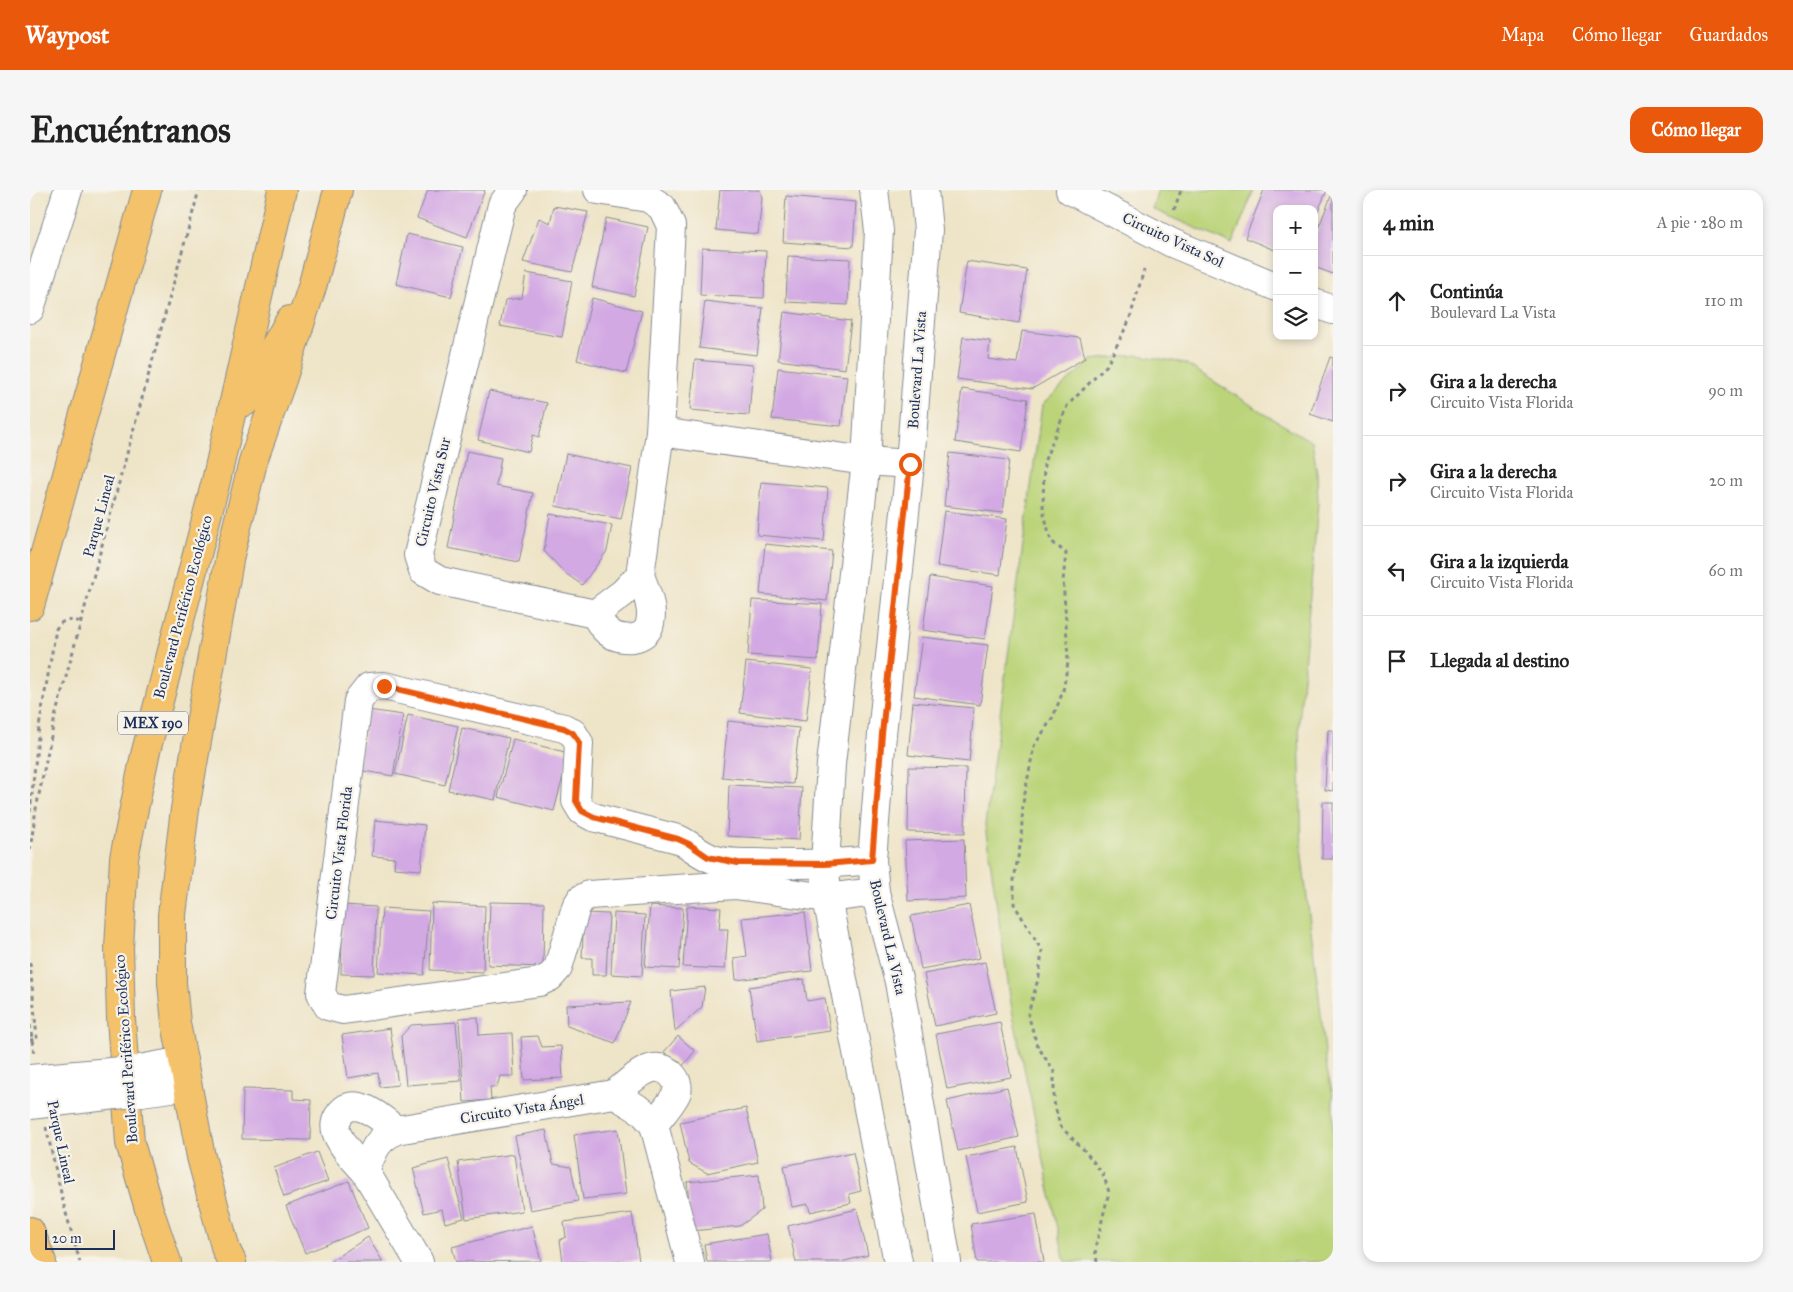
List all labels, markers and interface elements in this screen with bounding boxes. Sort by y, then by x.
text: Waypost [25,20,109,50]
text: Mapa [1501,24,1544,46]
text: Cómo llegar [1572,24,1662,46]
text: Guardados [1690,24,1768,46]
button: Cómo llegar [1630,107,1763,153]
text: Encuéntranos [30,109,231,152]
map controls [1273,205,1318,340]
button: + [1273,205,1318,250]
street label: Circuito Vista Sol [1119,209,1227,272]
text: 4 min [1383,210,1434,236]
text: A pie · 280 m [1657,213,1743,232]
button: − [1273,250,1318,295]
text: Continúa [1430,280,1503,303]
icon: ahead [1383,287,1411,315]
text: 110 m [1704,291,1743,310]
button: layers [1273,295,1318,340]
text: Boulevard La Vista [1430,303,1556,322]
street label: Boulevard La Vista [904,310,930,429]
text: Gira a la derecha [1430,370,1557,393]
icon: right [1383,377,1411,405]
text: 90 m [1708,381,1743,400]
text: Circuito Vista Florida [1430,393,1573,412]
street label: Circuito Vista Sur [412,435,454,548]
route start [899,453,922,476]
text: Gira a la derecha [1430,460,1557,483]
icon: right [1383,467,1411,495]
text: 20 m [1709,471,1743,490]
street label: Parque Lineal [79,472,120,560]
text: Circuito Vista Florida [1430,483,1573,502]
street label: Boulevard Periférico Ecológico [150,513,216,701]
text: Gira a la izquierda [1430,550,1569,573]
icon: left [1383,557,1411,585]
text: 60 m [1709,561,1743,580]
text: Circuito Vista Florida [1430,573,1573,592]
icon: arrive [1383,647,1411,675]
text: Llegada al destino [1430,649,1569,672]
route end [373,675,396,698]
road number: MEX 190 [118,712,188,734]
street label: Circuito Vista Florida [322,785,356,921]
street label: Boulevard La Vista [866,878,910,997]
street label: Boulevard Periférico Ecológico [110,954,142,1144]
street label: Circuito Vista Ángel [459,1089,586,1128]
street label: Parque Lineal [42,1099,79,1186]
scale bar [45,1227,115,1250]
text: 20 m [52,1230,82,1247]

